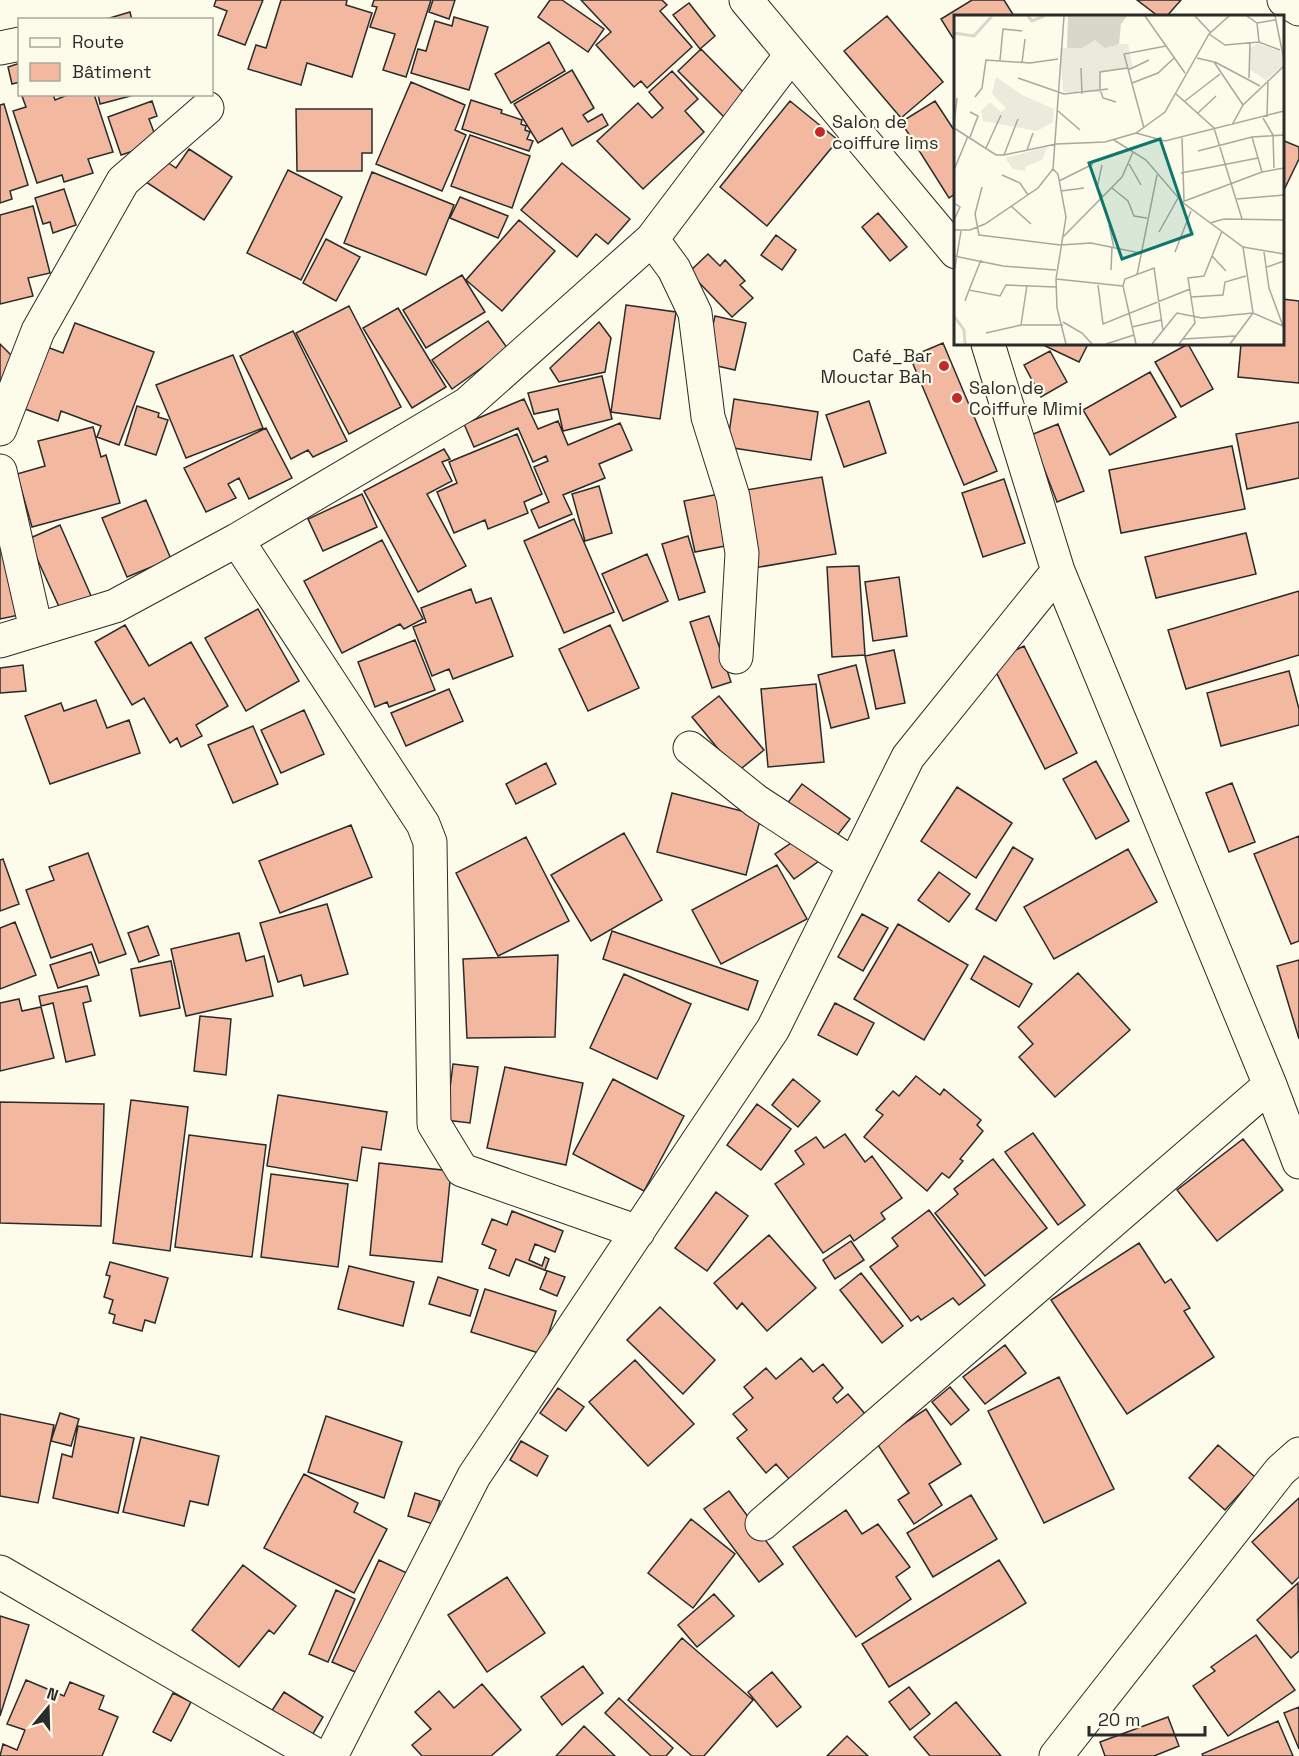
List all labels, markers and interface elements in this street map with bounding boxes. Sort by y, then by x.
inset map [954,15,1284,345]
legend [18,18,213,96]
text: Route [72,30,124,53]
text: Bâtiment [72,60,152,83]
place label: Salon de coiffure lims [832,110,939,154]
marker: Salon de coiffure lims [813,125,827,139]
place label: Café_Bar Mouctar Bah [821,344,932,388]
marker: Café_Bar Mouctar Bah [937,359,951,373]
place label: Salon de Coiffure Mimi [969,376,1082,420]
marker: Salon de Coiffure Mimi [950,391,964,405]
north arrow [18,1678,78,1738]
text: N [44,1683,61,1706]
scale bar [1089,1699,1204,1737]
text: 20 m [1098,1708,1141,1731]

